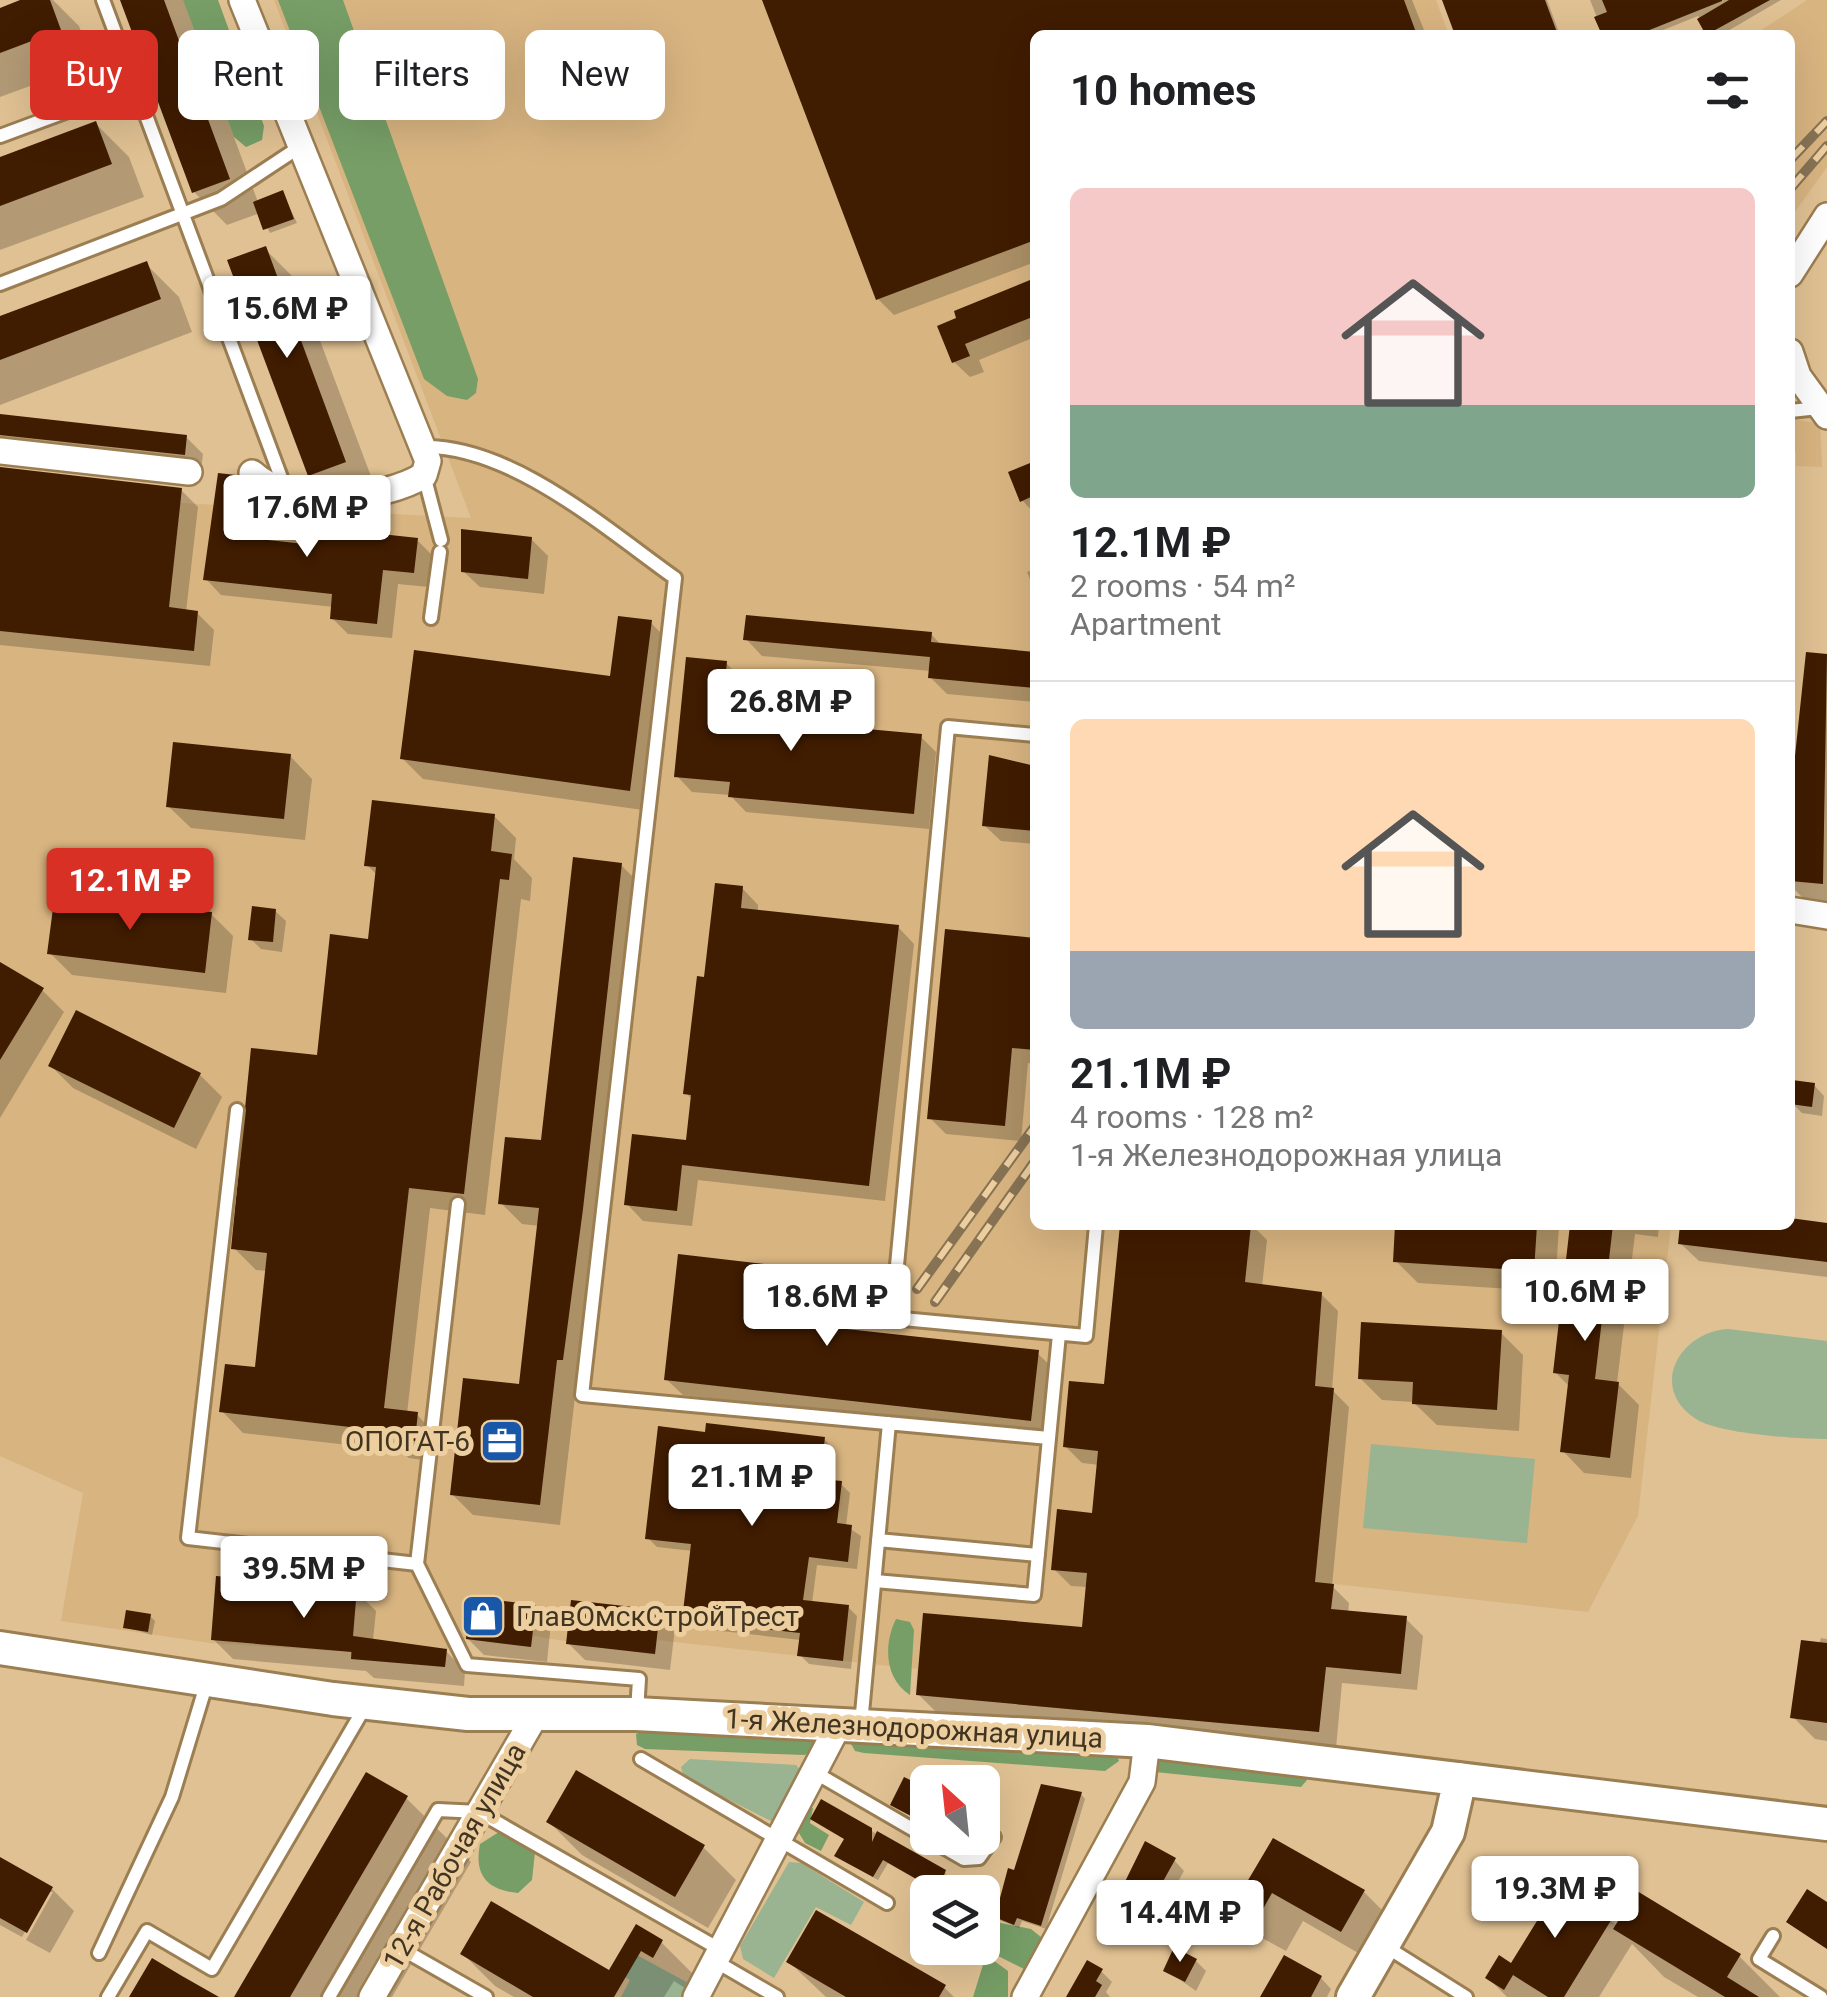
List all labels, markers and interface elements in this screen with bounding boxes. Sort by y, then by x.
chip: Buy [30,30,158,120]
chip: Rent [178,30,319,120]
chip: Filters [339,30,505,120]
chip: New [525,30,665,120]
icon: filters [1700,63,1755,118]
text: 10 homes [1070,66,1257,115]
icon: home [1323,253,1503,433]
pin: 15.6M ₽ [195,276,379,361]
text: 15.6M ₽ [226,289,348,327]
pin: 17.6M ₽ [215,475,399,560]
text: 17.6M ₽ [246,488,368,526]
text: 12.1M ₽ [1070,518,1231,567]
text: 2 rooms · 54 m² [1070,567,1295,605]
text: Apartment [1070,605,1222,643]
pin: 26.8M ₽ [699,669,883,754]
text: 26.8M ₽ [730,682,852,720]
icon: home [1323,784,1503,964]
pin: 12.1M ₽ [38,848,222,933]
text: 12.1M ₽ [69,861,191,899]
text: 21.1M ₽ [1070,1049,1231,1098]
text: 4 rooms · 128 m² [1070,1098,1313,1136]
text: 1-я Железнодорожная улица [1070,1136,1502,1174]
pin: 10.6M ₽ [1493,1259,1677,1344]
pin: 18.6M ₽ [735,1264,919,1349]
text: 10.6M ₽ [1524,1272,1646,1310]
text: 18.6M ₽ [766,1277,888,1315]
office icon: ОПОГАТ-6 [479,1418,525,1464]
place label: ОПОГАТ-6 [345,1425,470,1458]
pin: 21.1M ₽ [660,1444,844,1529]
text: 21.1M ₽ [691,1457,813,1495]
pin: 39.5M ₽ [212,1536,396,1621]
text: 39.5M ₽ [243,1549,365,1587]
shop icon: ГлавОмскСтройТрест [460,1593,506,1639]
place label: ГлавОмскСтройТрест [516,1600,799,1633]
street label: 1-я Железнодорожная улица [724,1702,1104,1755]
street label: 12-я Рабочая улица [376,1737,533,1975]
north arrow [910,1765,1000,1855]
map controls [910,1765,1000,1965]
pin: 19.3M ₽ [1463,1856,1647,1941]
text: 19.3M ₽ [1494,1869,1616,1907]
button: layers [910,1875,1000,1965]
pin: 14.4M ₽ [1088,1880,1272,1965]
text: 14.4M ₽ [1119,1893,1241,1931]

